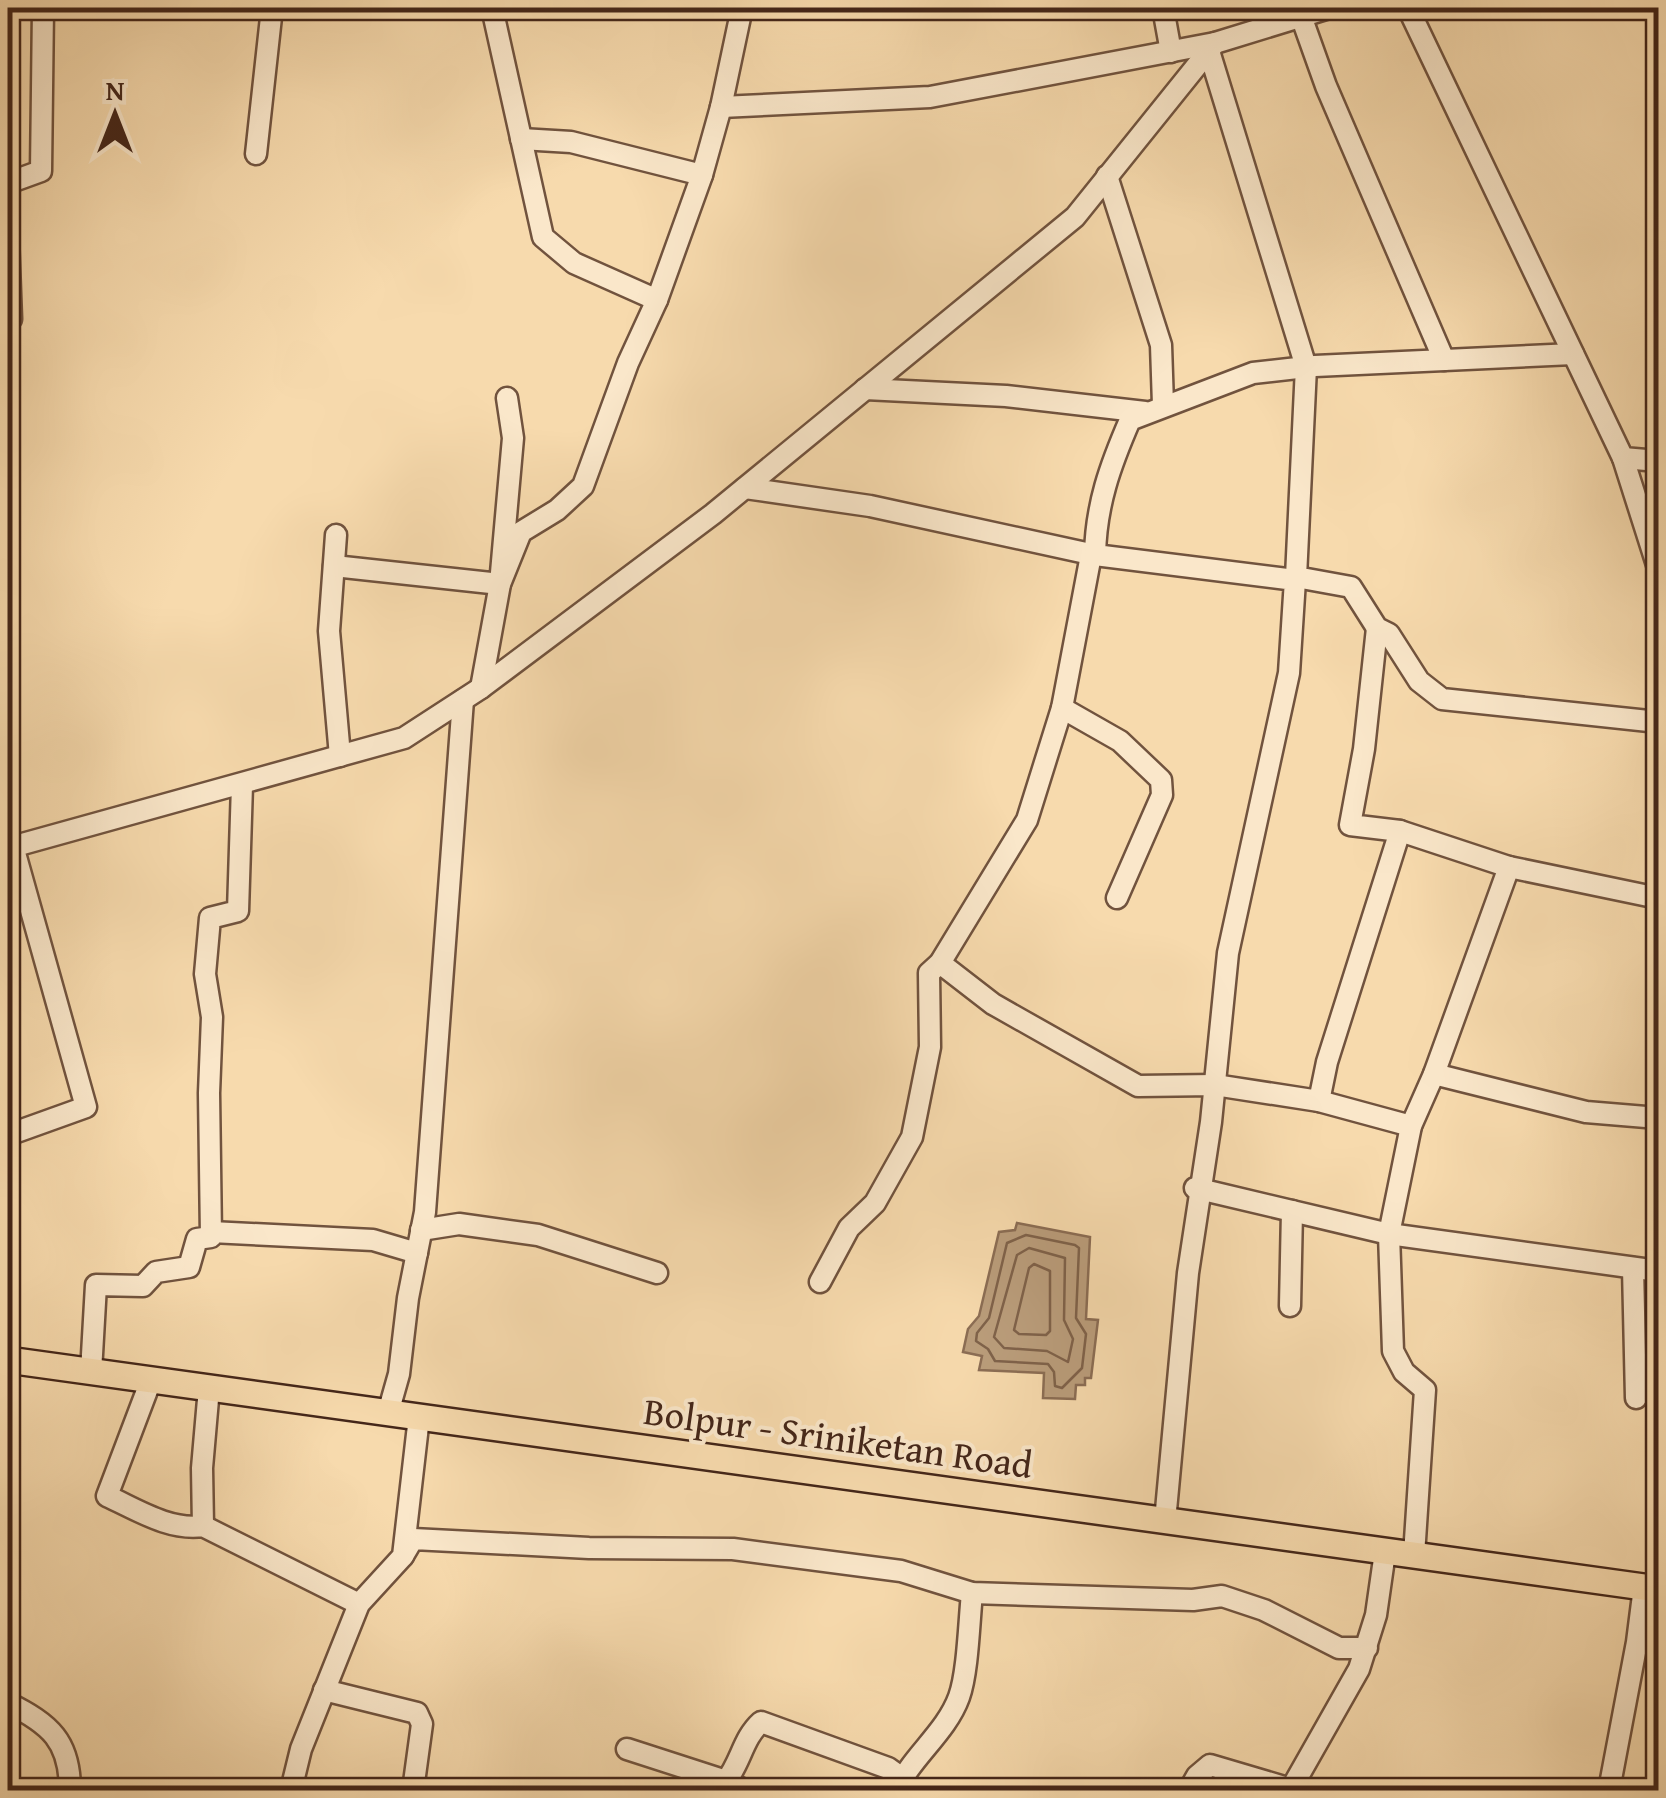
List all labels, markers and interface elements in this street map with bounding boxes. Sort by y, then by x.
north arrow [65,65,165,165]
text: N [106,69,125,110]
street label: Bolpur - Sriniketan Road [640,1382,1037,1492]

